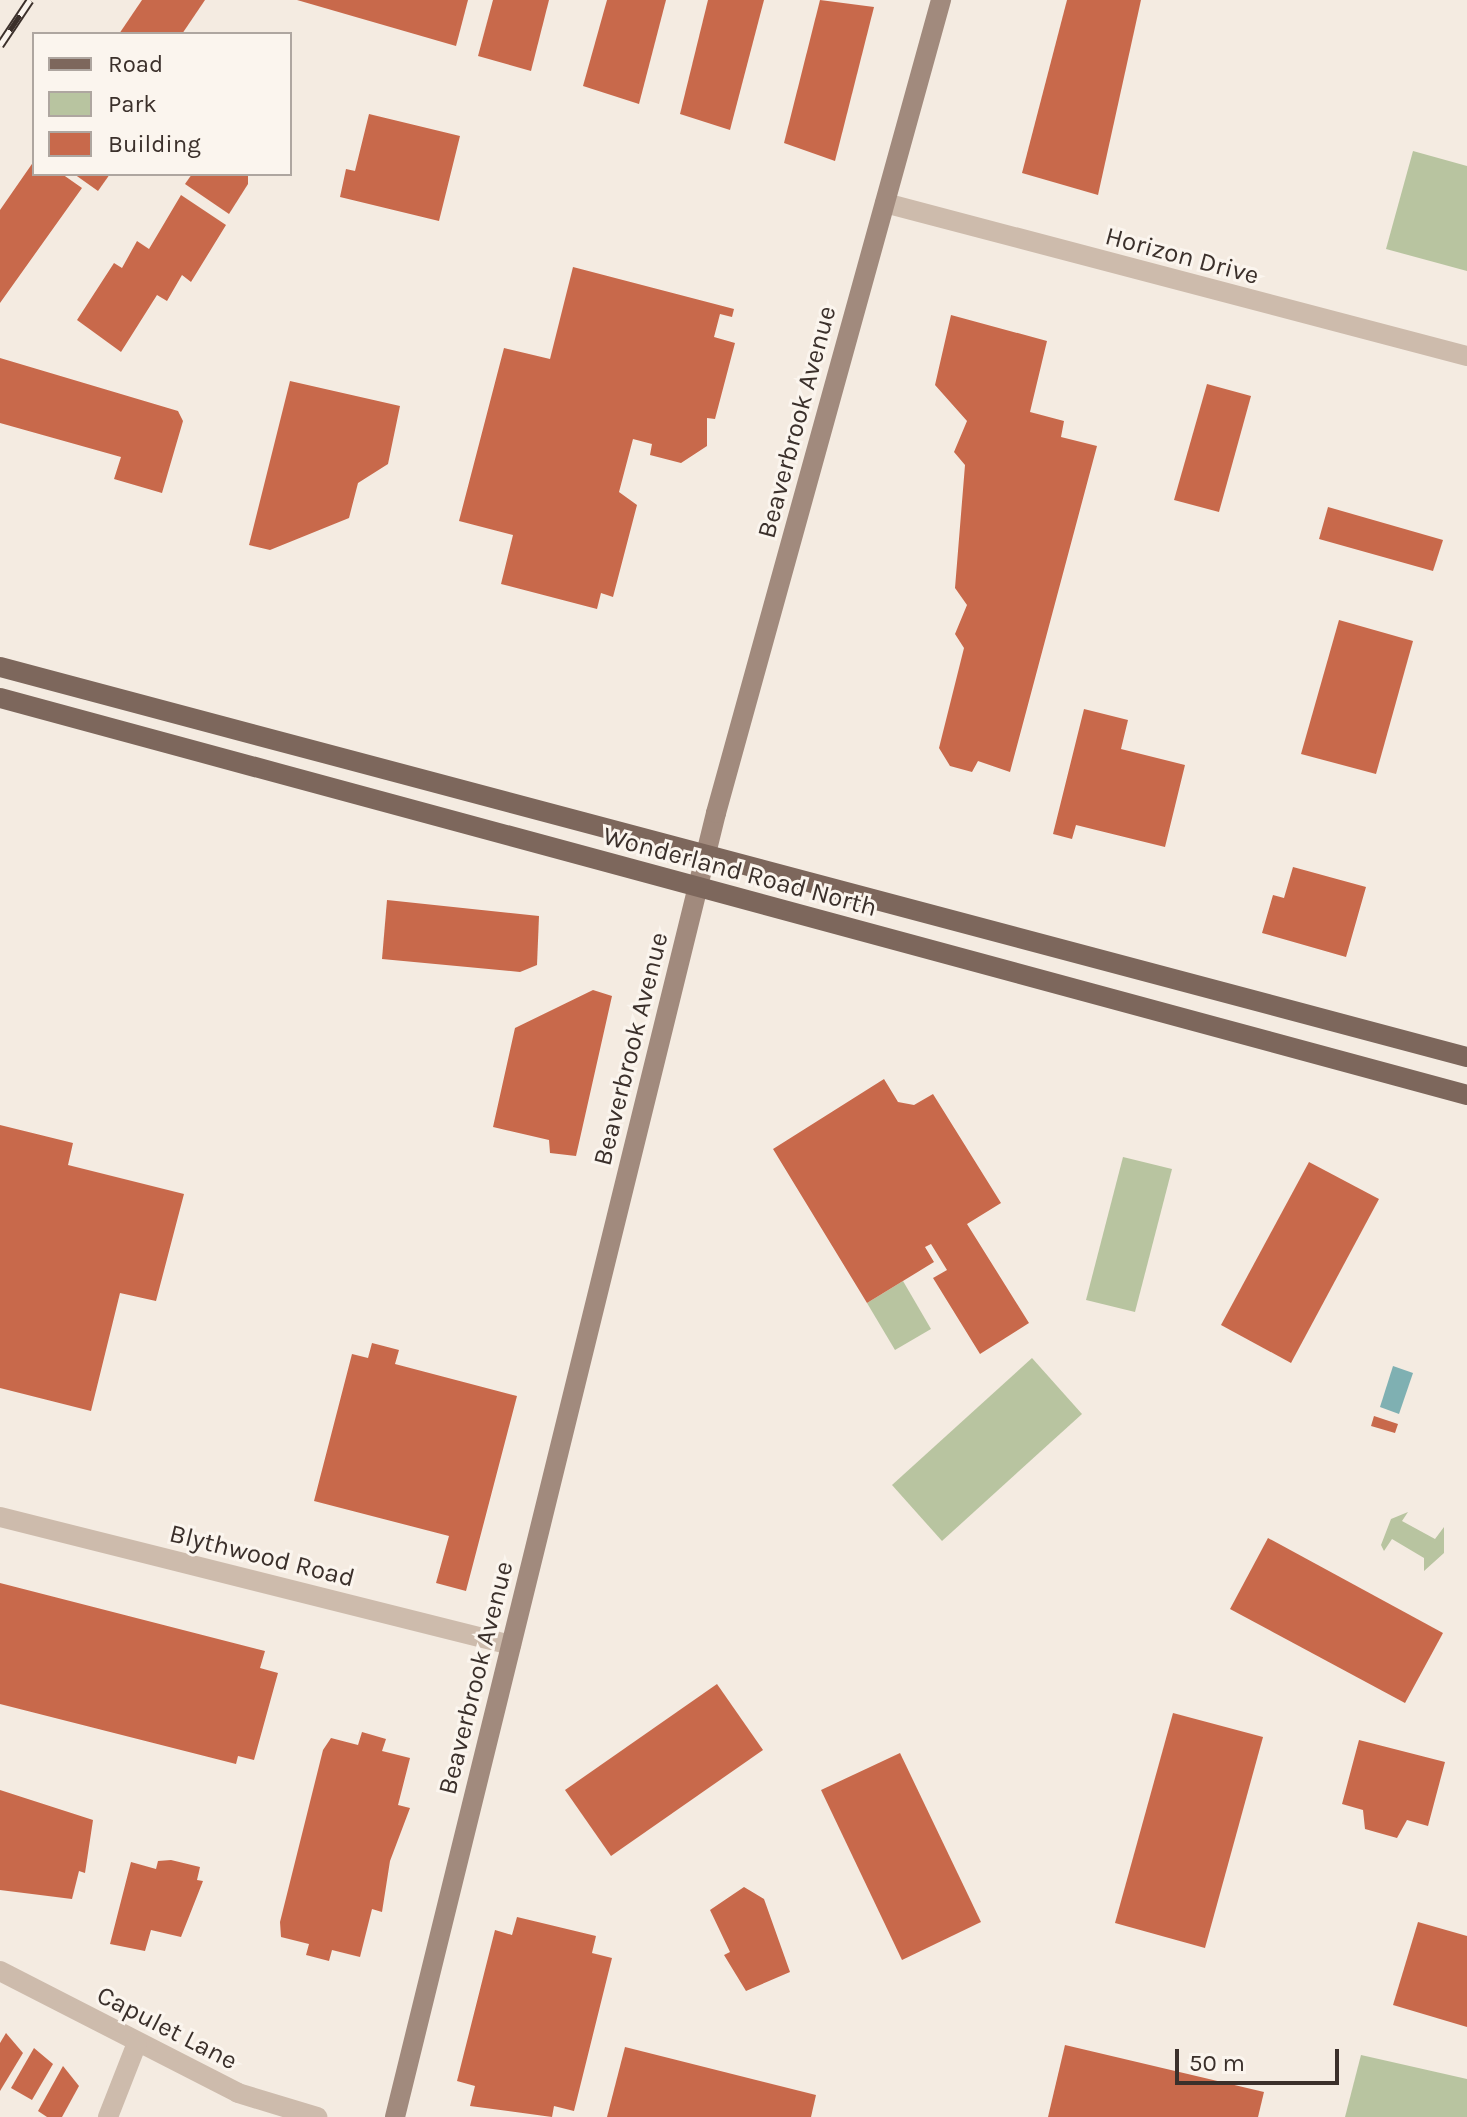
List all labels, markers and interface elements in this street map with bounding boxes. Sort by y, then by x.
legend [32,32,292,176]
text: Road [108,50,163,78]
text: Park [108,90,157,118]
text: Building [108,130,201,158]
street label: Horizon Drive [1102,221,1262,291]
street label: Beaverbrook Avenue [751,302,843,542]
street label: Wonderland Road North [600,820,880,924]
street label: Beaverbrook Avenue [587,929,675,1169]
street label: Blythwood Road [166,1518,358,1594]
street label: Beaverbrook Avenue [432,1558,520,1798]
street label: Capulet Lane [92,1979,242,2077]
scale bar [1179,2033,1343,2083]
text: 50 m [1189,2049,1245,2077]

